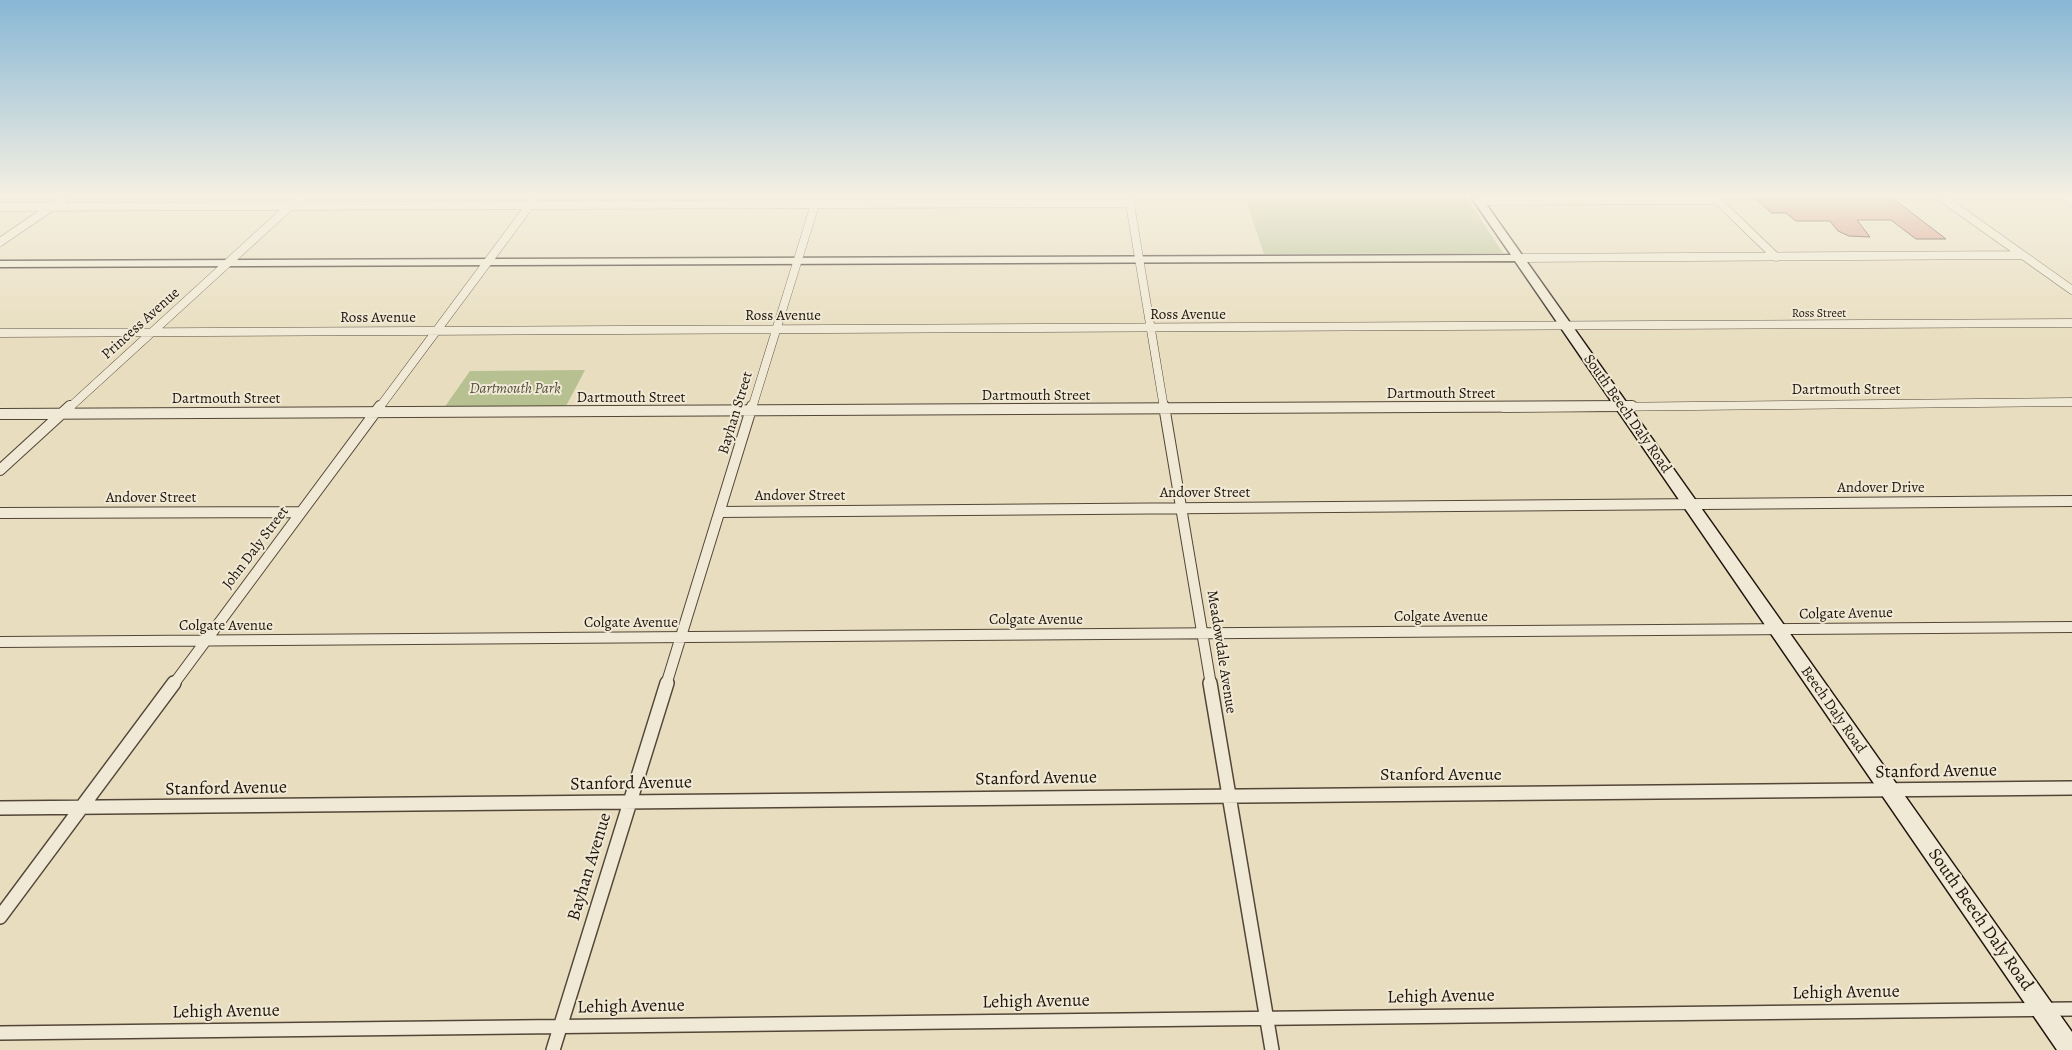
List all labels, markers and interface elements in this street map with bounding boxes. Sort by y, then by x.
street label: Princess Avenue [98,284,184,364]
street label: Ross Avenue [1150,306,1226,324]
street label: Ross Avenue [745,307,821,325]
street label: Ross Street [1792,307,1846,321]
street label: Ross Avenue [340,309,416,327]
street label: South Beech Daly Road [1579,351,1675,477]
street label: Bayhan Street [715,370,757,456]
park label: Dartmouth Park [469,380,561,398]
street label: Dartmouth Street [1791,381,1901,399]
street label: Dartmouth Street [1386,385,1496,403]
street label: Dartmouth Street [981,387,1091,405]
street label: Dartmouth Street [576,389,686,407]
street label: Dartmouth Street [171,390,281,408]
street label: Andover Drive [1837,479,1925,497]
street label: Andover Street [1160,484,1250,502]
street label: Andover Street [755,487,845,505]
street label: Andover Street [106,489,196,507]
street label: John Daly Street [219,503,293,593]
street label: Meadowdale Avenue [1202,589,1240,715]
street label: Colgate Avenue [1799,604,1893,624]
street label: Colgate Avenue [1394,608,1488,626]
street label: Colgate Avenue [989,611,1083,629]
street label: Colgate Avenue [584,614,678,632]
street label: Colgate Avenue [179,617,273,635]
street label: Beech Daly Road [1796,663,1870,757]
street label: Stanford Avenue [1875,760,1997,784]
street label: Stanford Avenue [1380,765,1502,787]
street label: Stanford Avenue [975,767,1097,791]
street label: Stanford Avenue [570,772,692,796]
street label: Stanford Avenue [165,777,287,801]
street label: Bayhan Avenue [563,810,617,924]
street label: South Beech Daly Road [1923,845,2037,995]
street label: Lehigh Avenue [1792,981,1900,1005]
street label: Lehigh Avenue [1387,985,1495,1009]
street label: Lehigh Avenue [982,990,1090,1014]
street label: Lehigh Avenue [577,995,685,1019]
street label: Lehigh Avenue [172,1000,280,1024]

